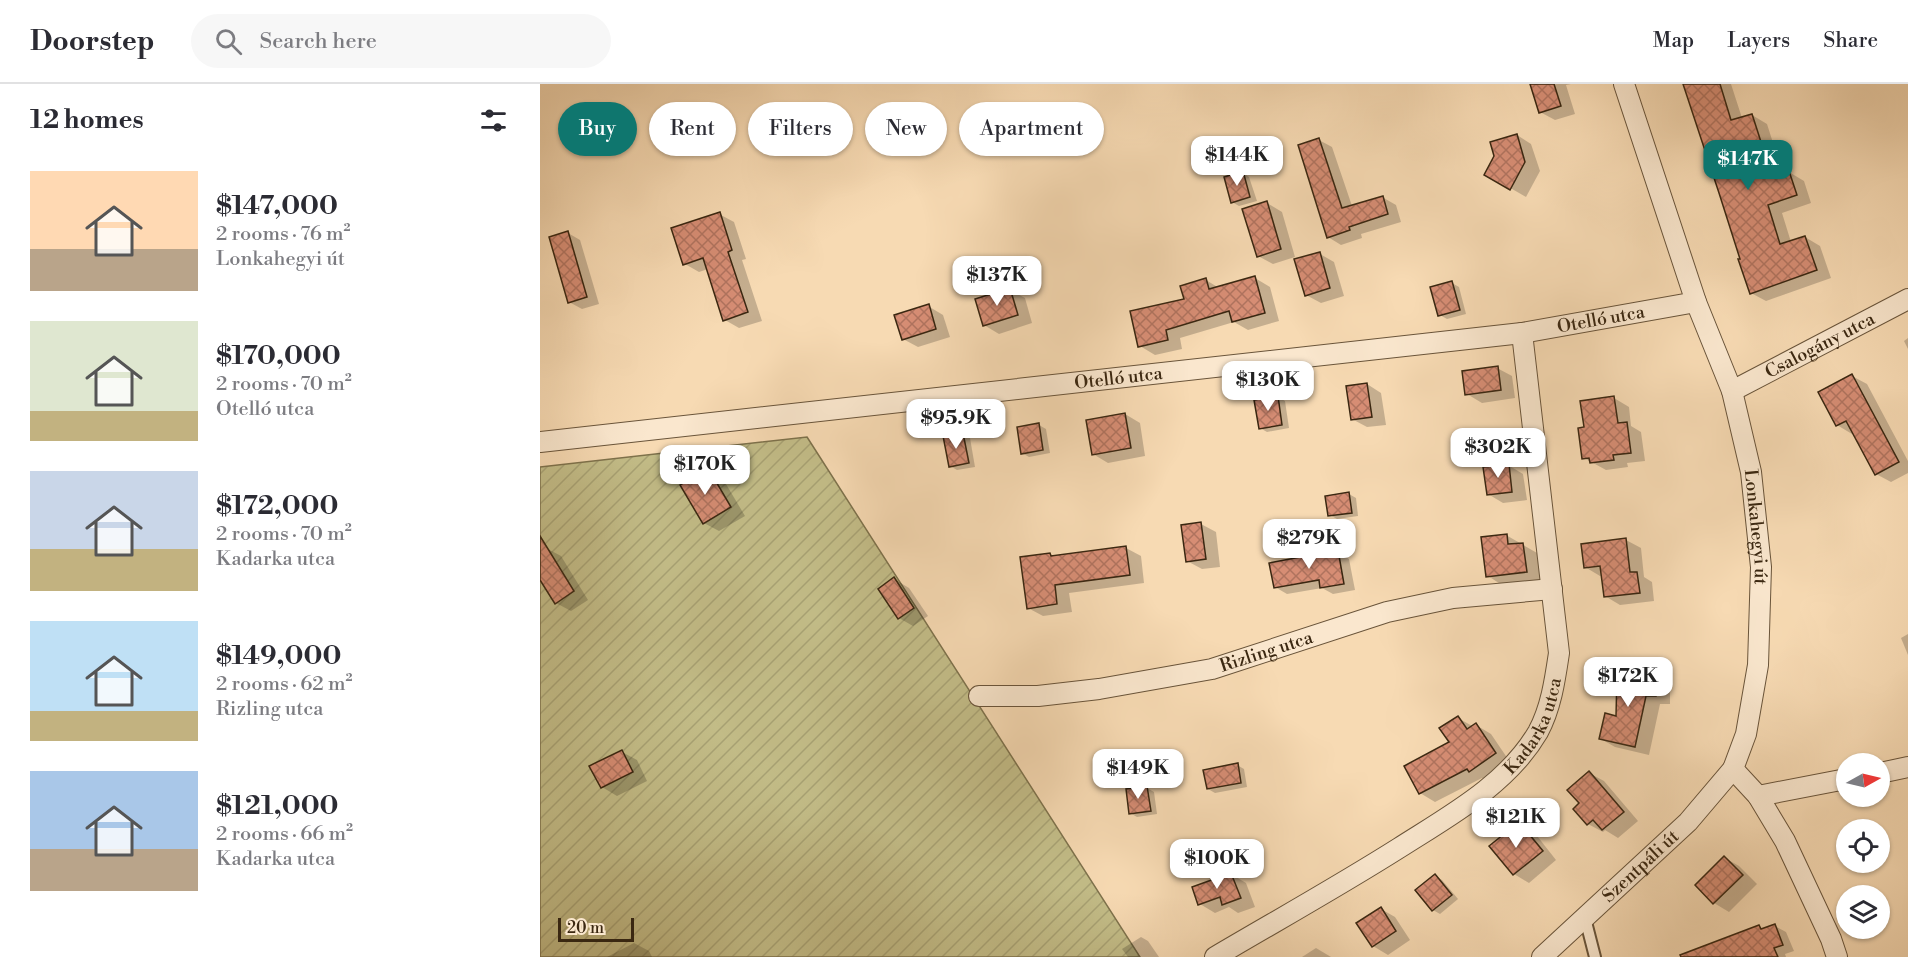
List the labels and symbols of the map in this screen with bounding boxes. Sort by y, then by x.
pin: $144K [1195,136,1279,187]
pin: $147K [1706,140,1790,191]
pin: $137K [955,256,1039,307]
street label: Otelló utca [1555,300,1647,339]
street label: Csalogány utca [1761,307,1880,384]
pin: $130K [1226,361,1310,412]
street label: Otelló utca [1073,362,1165,395]
pin: $95.9K [907,399,1005,450]
pin: $302K [1456,428,1540,479]
pin: $170K [663,445,747,496]
street label: Lonkahegyi út [1739,468,1772,586]
pin: $279K [1267,519,1351,570]
street label: Rizling utca [1217,626,1317,678]
pin: $172K [1586,657,1670,708]
street label: Kadarka utca [1499,675,1567,780]
pin: $149K [1096,749,1180,800]
north arrow [1836,753,1890,807]
pin: $121K [1474,798,1558,849]
street label: Szentpáli út [1598,825,1684,908]
pin: $100K [1175,839,1259,890]
scale bar [558,915,634,942]

